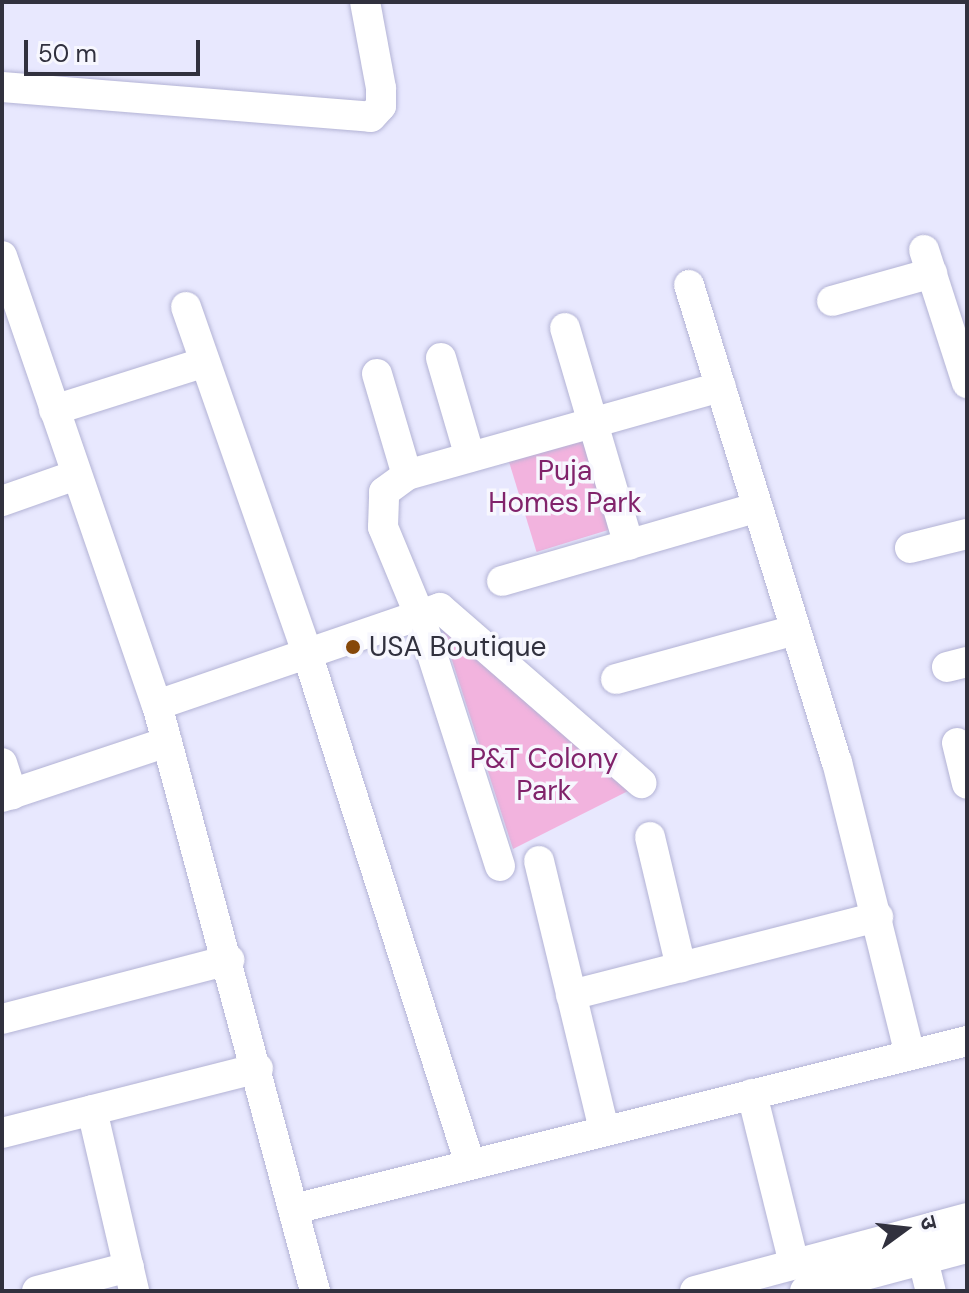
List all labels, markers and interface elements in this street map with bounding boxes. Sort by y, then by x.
scale bar [28,24,204,74]
text: 50 m [38,38,97,69]
park label: Puja Homes Park [488,454,642,520]
place label: USA Boutique [369,630,546,664]
marker: USA Boutique [344,638,362,656]
park label: P&T Colony Park [470,742,618,808]
north arrow [865,1189,945,1269]
text: उ [913,1213,944,1233]

